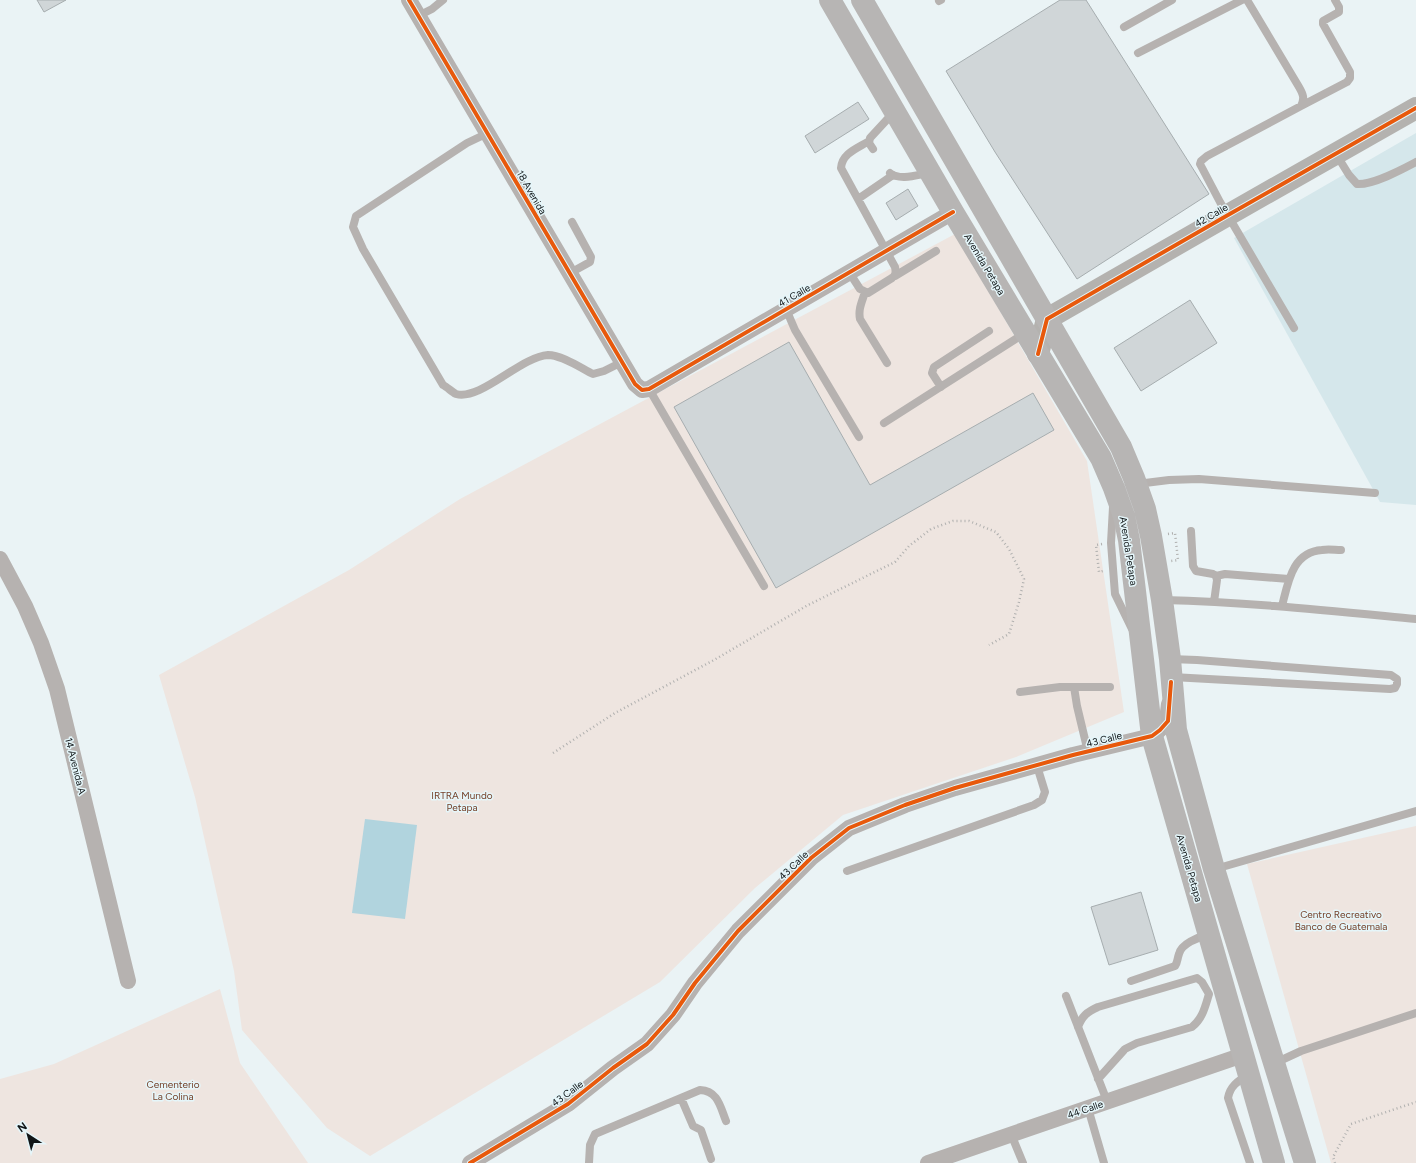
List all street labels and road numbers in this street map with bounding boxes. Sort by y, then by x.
street label: 18 Avenida [514,168,549,217]
street label: 42 Calle [1192,200,1231,230]
street label: Avenida Petapa [961,231,1008,297]
street label: 41 Calle [776,281,813,310]
street label: Avenida Petapa [1117,516,1140,586]
street label: 43 Calle [1085,729,1124,750]
street label: 14 Avenida A [62,736,89,796]
street label: Avenida Petapa [1174,833,1205,903]
street label: 43 Calle [776,848,811,883]
street label: 43 Calle [549,1077,586,1109]
street label: 44 Calle [1066,1097,1105,1122]

